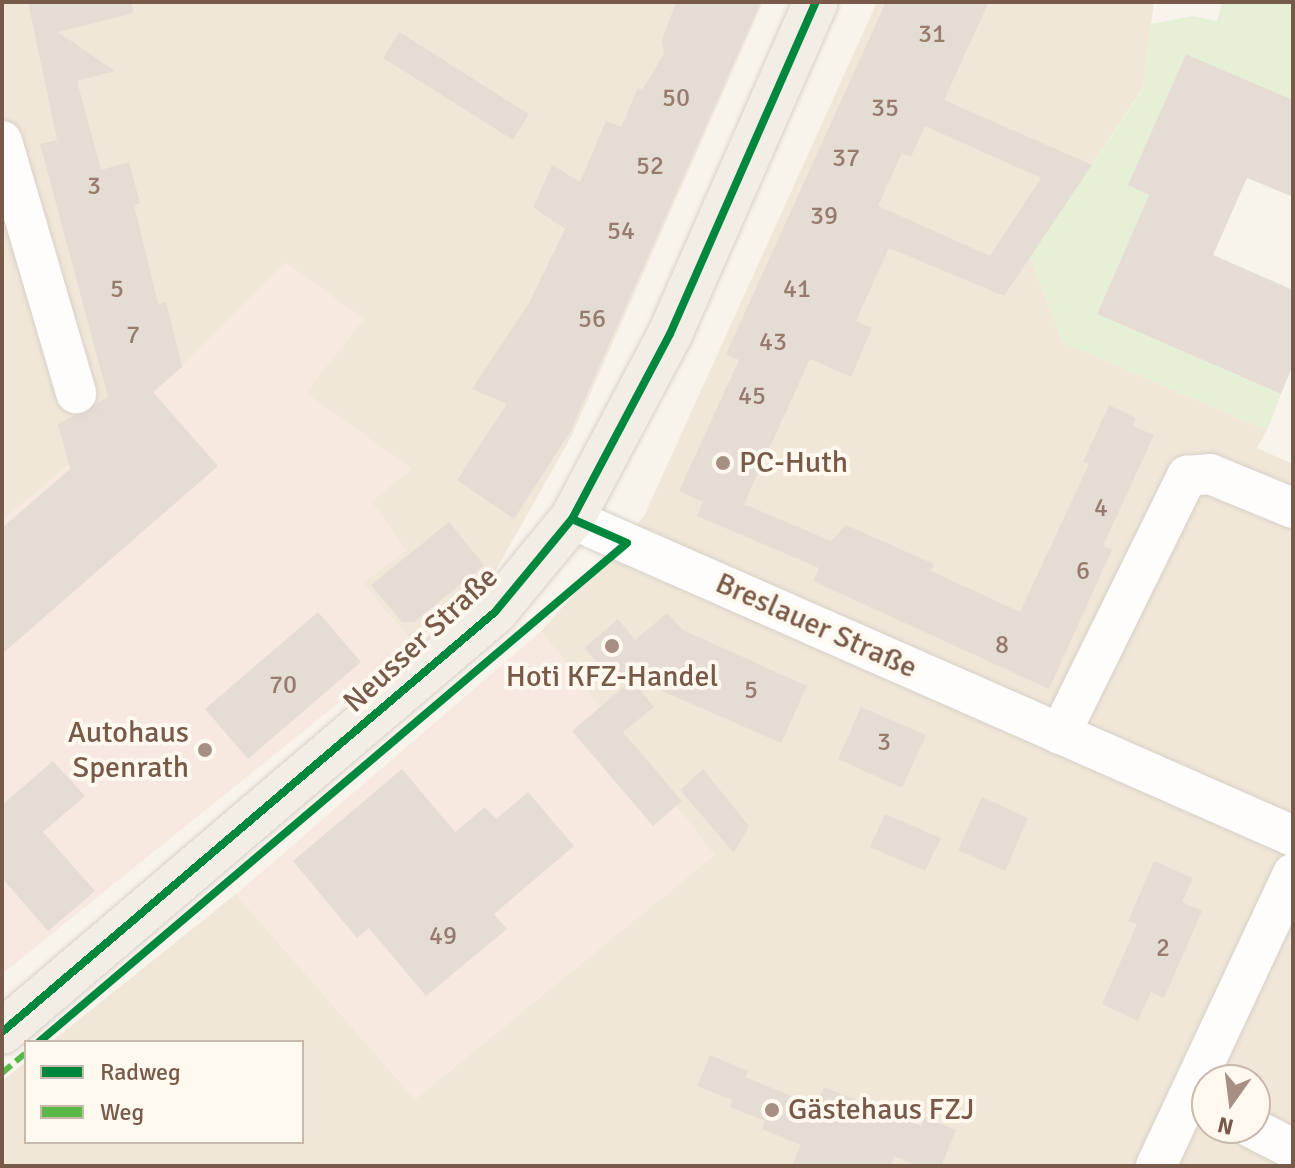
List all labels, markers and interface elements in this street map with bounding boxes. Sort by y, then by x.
house number: 31 [918,19,946,51]
house number: 50 [662,83,690,115]
house number: 35 [871,93,899,125]
house number: 37 [832,143,860,175]
house number: 52 [636,151,664,183]
house number: 3 [87,171,101,203]
house number: 39 [810,201,838,233]
house number: 54 [607,216,635,248]
house number: 5 [110,274,124,306]
house number: 41 [783,274,811,306]
house number: 56 [578,304,606,336]
house number: 7 [126,320,140,352]
house number: 43 [759,327,787,359]
house number: 45 [738,381,766,413]
place label: PC-Huth [739,445,848,481]
marker: PC-Huth [714,454,732,472]
house number: 4 [1094,493,1108,525]
house number: 6 [1076,556,1090,588]
street label: Neusser Straße [336,559,506,721]
street label: Breslauer Straße [710,566,922,686]
house number: 8 [995,630,1009,662]
marker: Hoti KFZ-Handel [603,637,621,655]
place label: Hoti KFZ-Handel [506,659,718,695]
house number: 70 [269,670,297,702]
house number: 5 [744,675,758,707]
place label: Autohaus Spenrath [68,715,189,786]
house number: 3 [877,727,891,759]
marker: Autohaus Spenrath [196,741,214,759]
house number: 49 [429,921,457,953]
house number: 2 [1156,933,1170,965]
legend [24,1040,304,1144]
text: Radweg [100,1057,181,1087]
north arrow [1191,1064,1271,1144]
place label: Gästehaus FZJ [788,1092,975,1128]
text: Weg [100,1097,144,1127]
marker: Gästehaus FZJ [763,1101,781,1119]
text: N [1215,1111,1236,1141]

